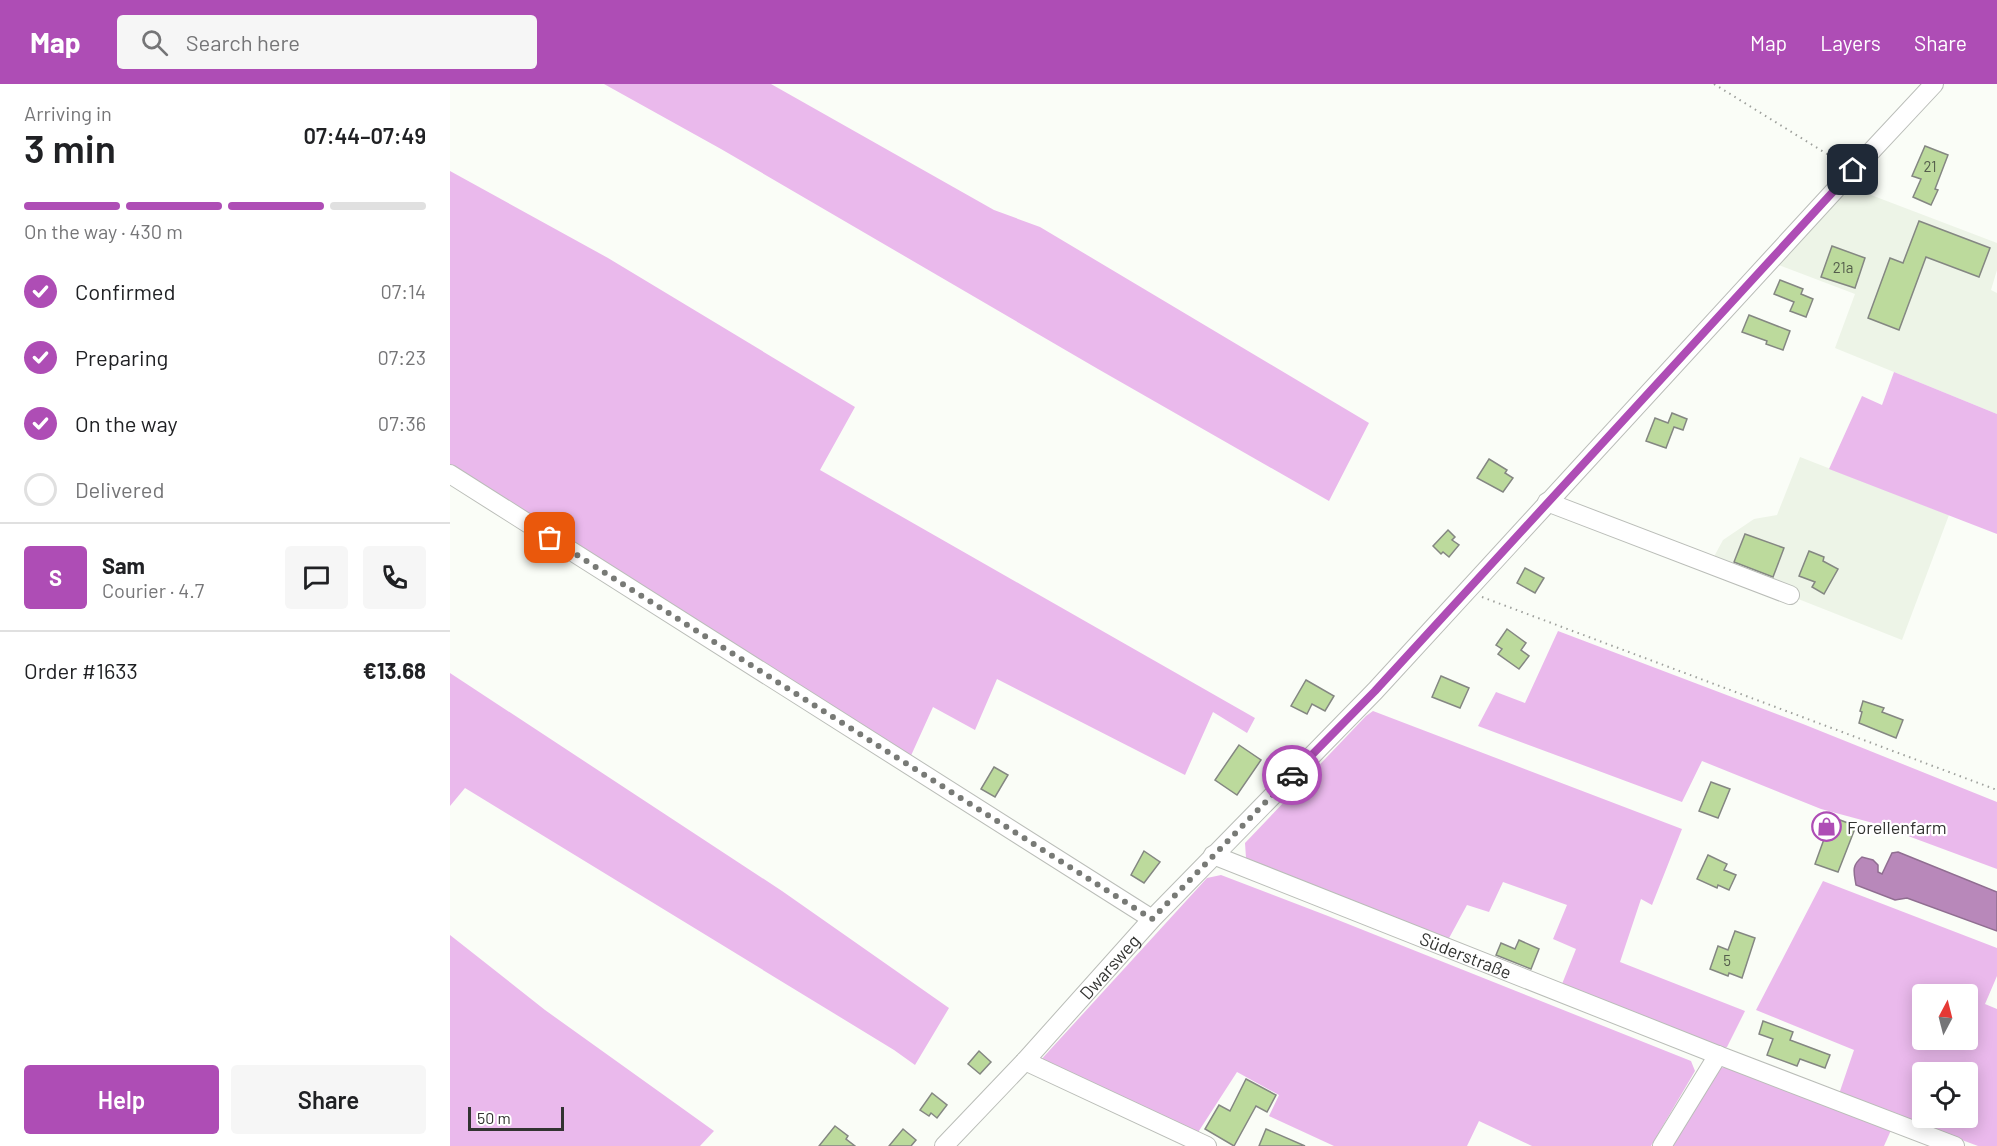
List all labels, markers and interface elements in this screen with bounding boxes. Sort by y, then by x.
search box [117,15,537,69]
text: Map [30,25,81,59]
icon: search [138,26,171,59]
text: Search here [186,29,300,55]
text: Map [1750,30,1787,55]
text: Layers [1820,30,1881,55]
text: Share [1914,30,1967,55]
text: Arriving in [24,101,112,125]
text: 07:44–07:49 [303,122,426,148]
text: 3 min [24,124,116,171]
pin [1827,144,1878,195]
icon: home [1836,153,1869,186]
house number: 21 [1923,157,1937,175]
text: On the way · 430 m [24,219,183,243]
house number: 21a [1833,258,1853,276]
icon: check [24,275,57,308]
text: Confirmed [75,278,175,304]
text: 07:14 [380,279,426,303]
icon: check [24,341,57,374]
text: Preparing [75,344,168,370]
text: 07:23 [378,345,426,369]
icon: check [24,407,57,440]
text: On the way [75,410,178,436]
text: 07:36 [378,411,426,435]
text: Delivered [75,476,164,502]
pin [524,512,575,563]
icon: bag [533,521,566,554]
button: chat [285,546,348,609]
button: phone [363,546,426,609]
text: Sam [102,552,145,578]
text: S [49,564,62,590]
text: Courier · 4.7 [102,578,204,602]
text: Order #1633 [24,657,138,683]
text: €13.68 [363,657,426,683]
courier [1262,745,1322,805]
icon: car [1276,759,1309,792]
shop icon: Forellenfarm [1810,811,1842,843]
place label: Forellenfarm [1847,816,1947,838]
street label: Süderstraße [1417,927,1515,983]
street label: Dwarsweg [1075,930,1144,1004]
house number: 5 [1723,951,1731,969]
north arrow [1912,984,1978,1050]
map controls [1912,984,1978,1128]
button: locate [1912,1062,1978,1128]
button: Help [24,1065,219,1134]
button: Share [231,1065,426,1134]
scale bar [468,1104,564,1132]
text: 50 m [477,1108,511,1127]

